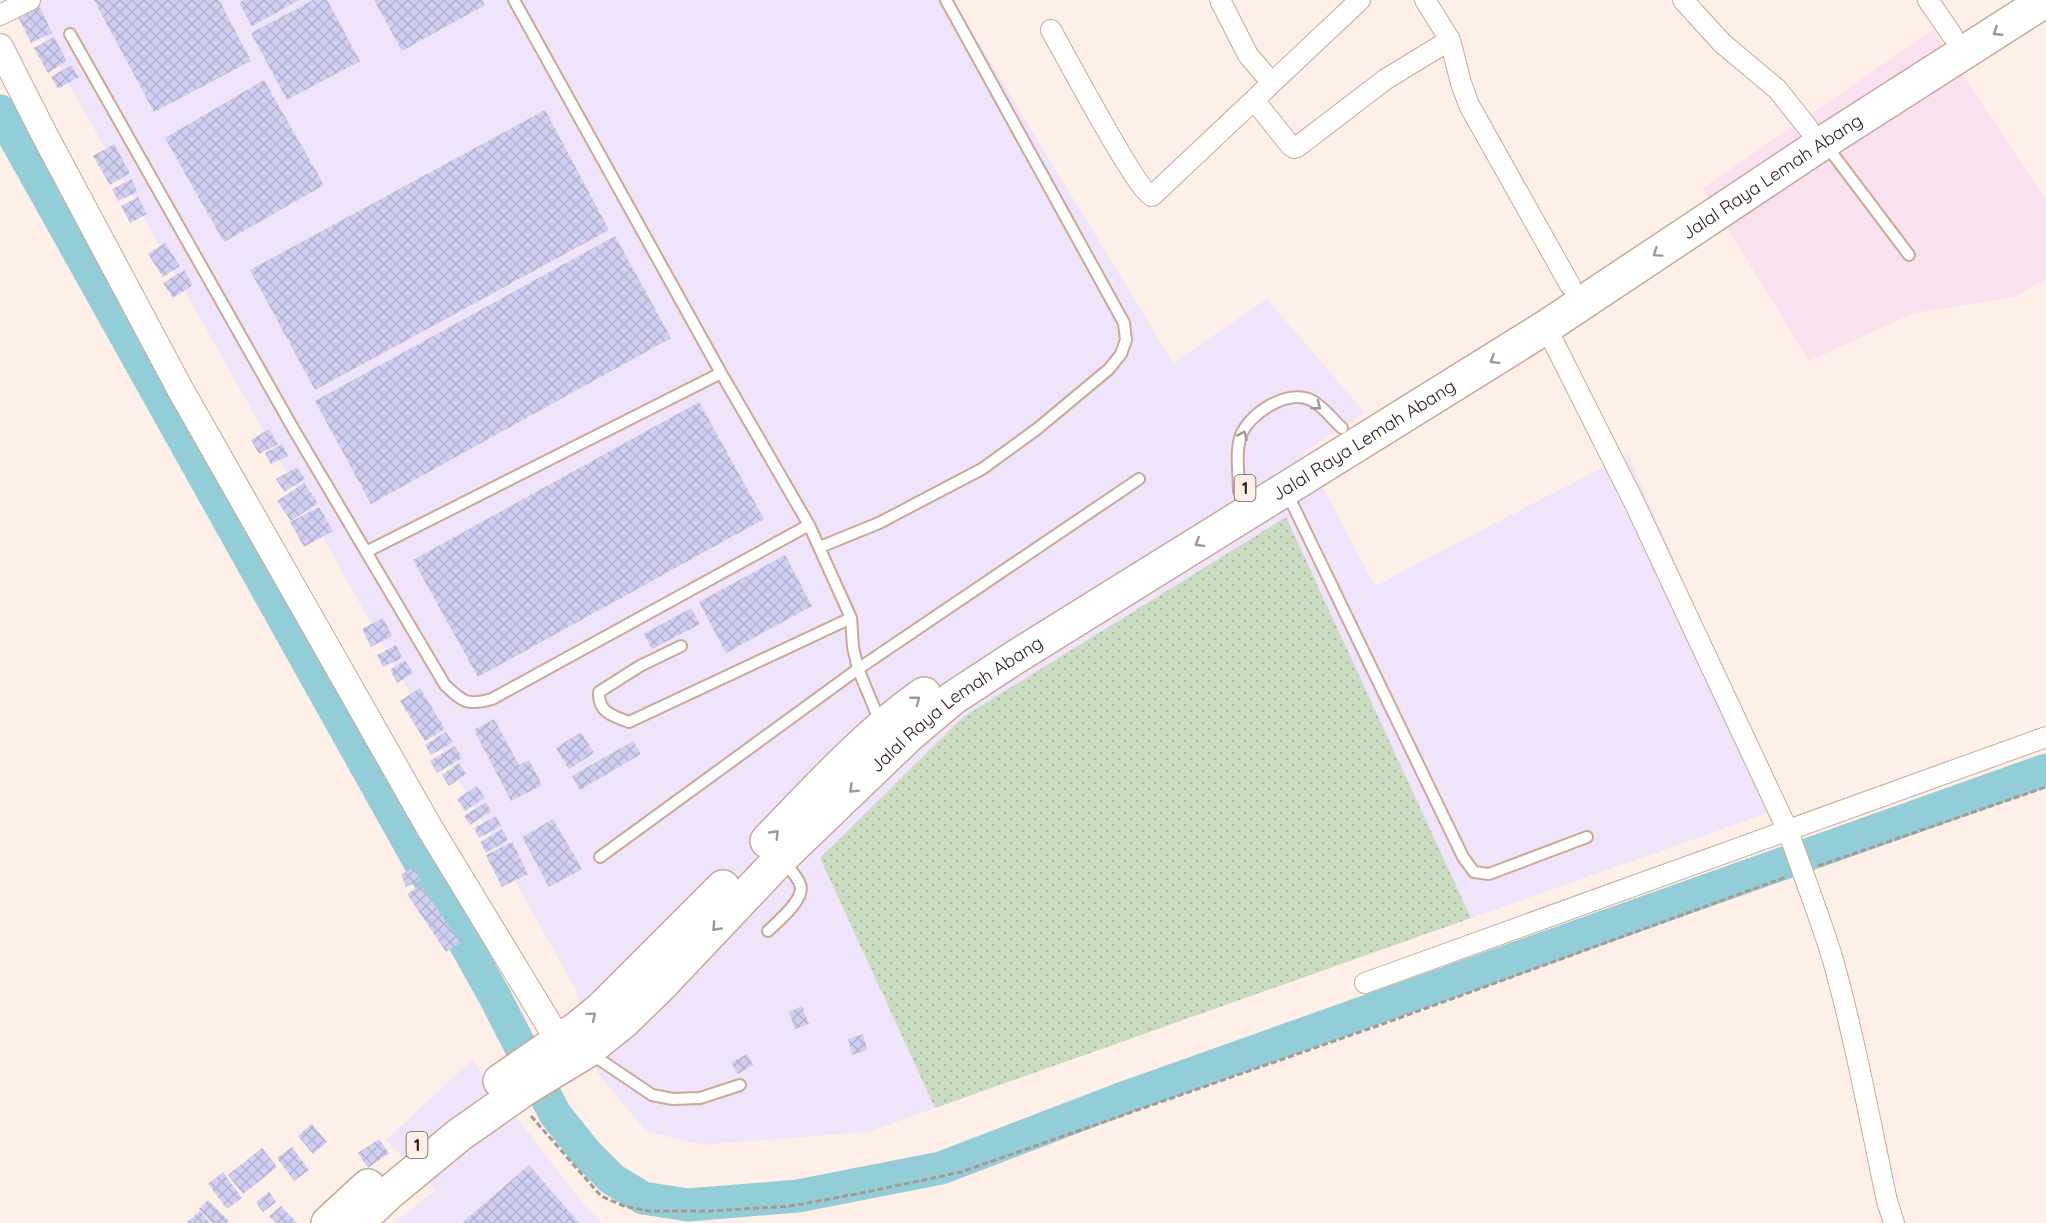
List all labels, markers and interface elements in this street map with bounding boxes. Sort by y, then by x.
one-way arrow [1993,25,2004,36]
street label: Jalal Raya Lemah Abang [1677,108,1867,244]
one-way arrow [1653,246,1664,257]
one-way arrow [1490,352,1500,364]
street label: Jalal Raya Lemah Abang [1268,374,1460,506]
one-way arrow [1310,398,1321,409]
one-way arrow [1236,430,1248,441]
road number: 1 [1234,475,1256,501]
one-way arrow [1195,536,1205,548]
street label: Jalal Raya Lemah Abang [865,631,1047,777]
one-way arrow [909,696,920,707]
one-way arrow [849,781,860,792]
one-way arrow [767,830,778,841]
one-way arrow [712,921,723,931]
one-way arrow [585,1012,596,1023]
road number: 1 [406,1132,428,1158]

